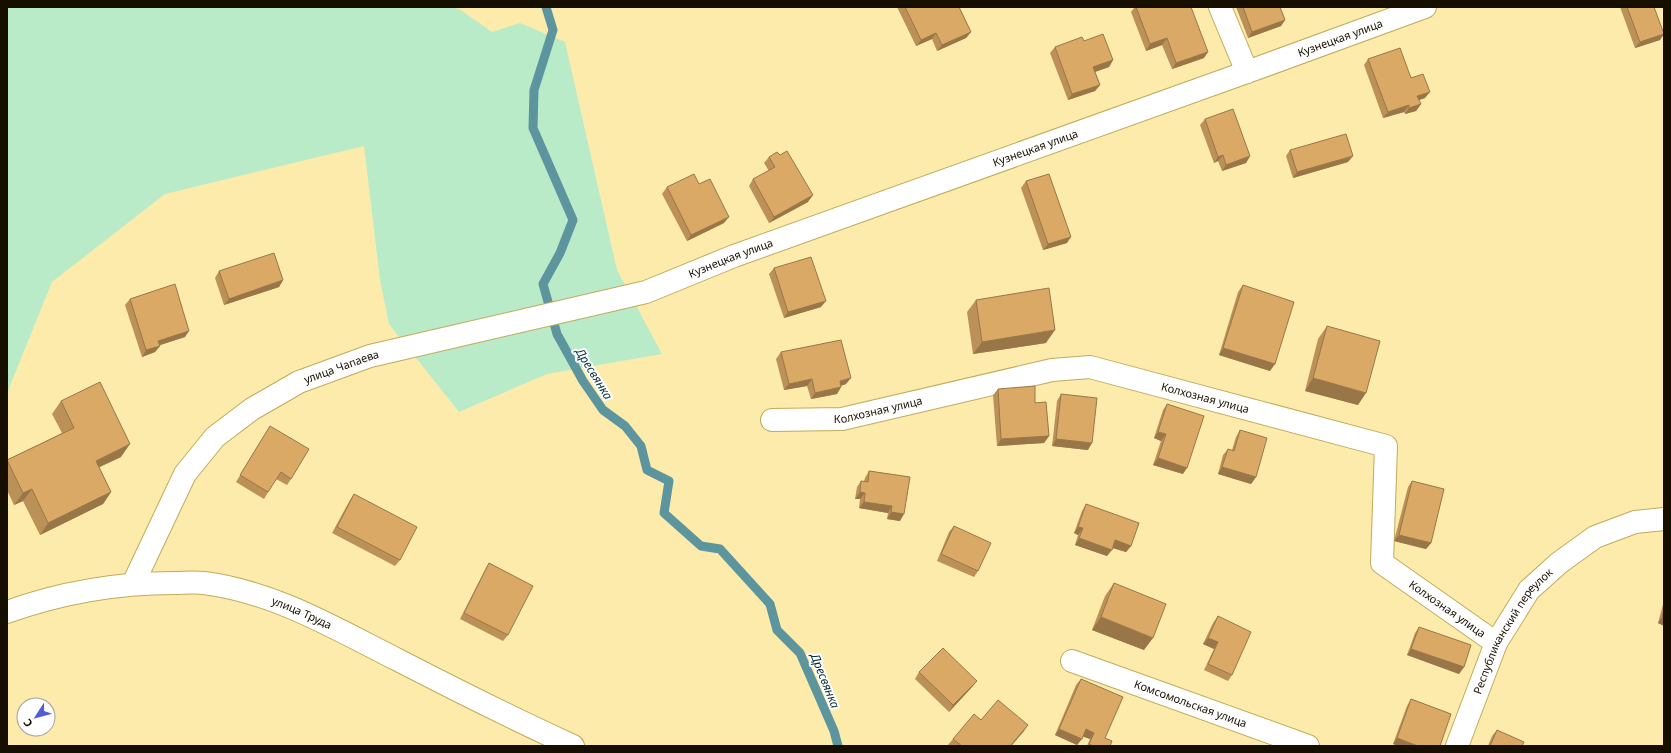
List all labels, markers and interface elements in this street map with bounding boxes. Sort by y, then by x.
street label: Кузнецкая улица [1295,15,1385,60]
street label: Кузнецкая улица [990,125,1080,170]
street label: Кузнецкая улица [686,235,775,281]
water label: Дресвянка [571,343,617,403]
street label: улица Чапаева [302,346,380,387]
street label: Колхозная улица [1160,378,1251,416]
street label: Колхозная улица [834,393,924,426]
street label: Республиканский переулок [1469,564,1556,696]
street label: Колхозная улица [1406,576,1489,641]
street label: улица Труда [270,593,335,632]
water label: Дресвянка [806,649,844,711]
street label: Комсомольская улица [1132,676,1249,730]
north arrow [16,697,56,737]
text: С [19,716,36,730]

